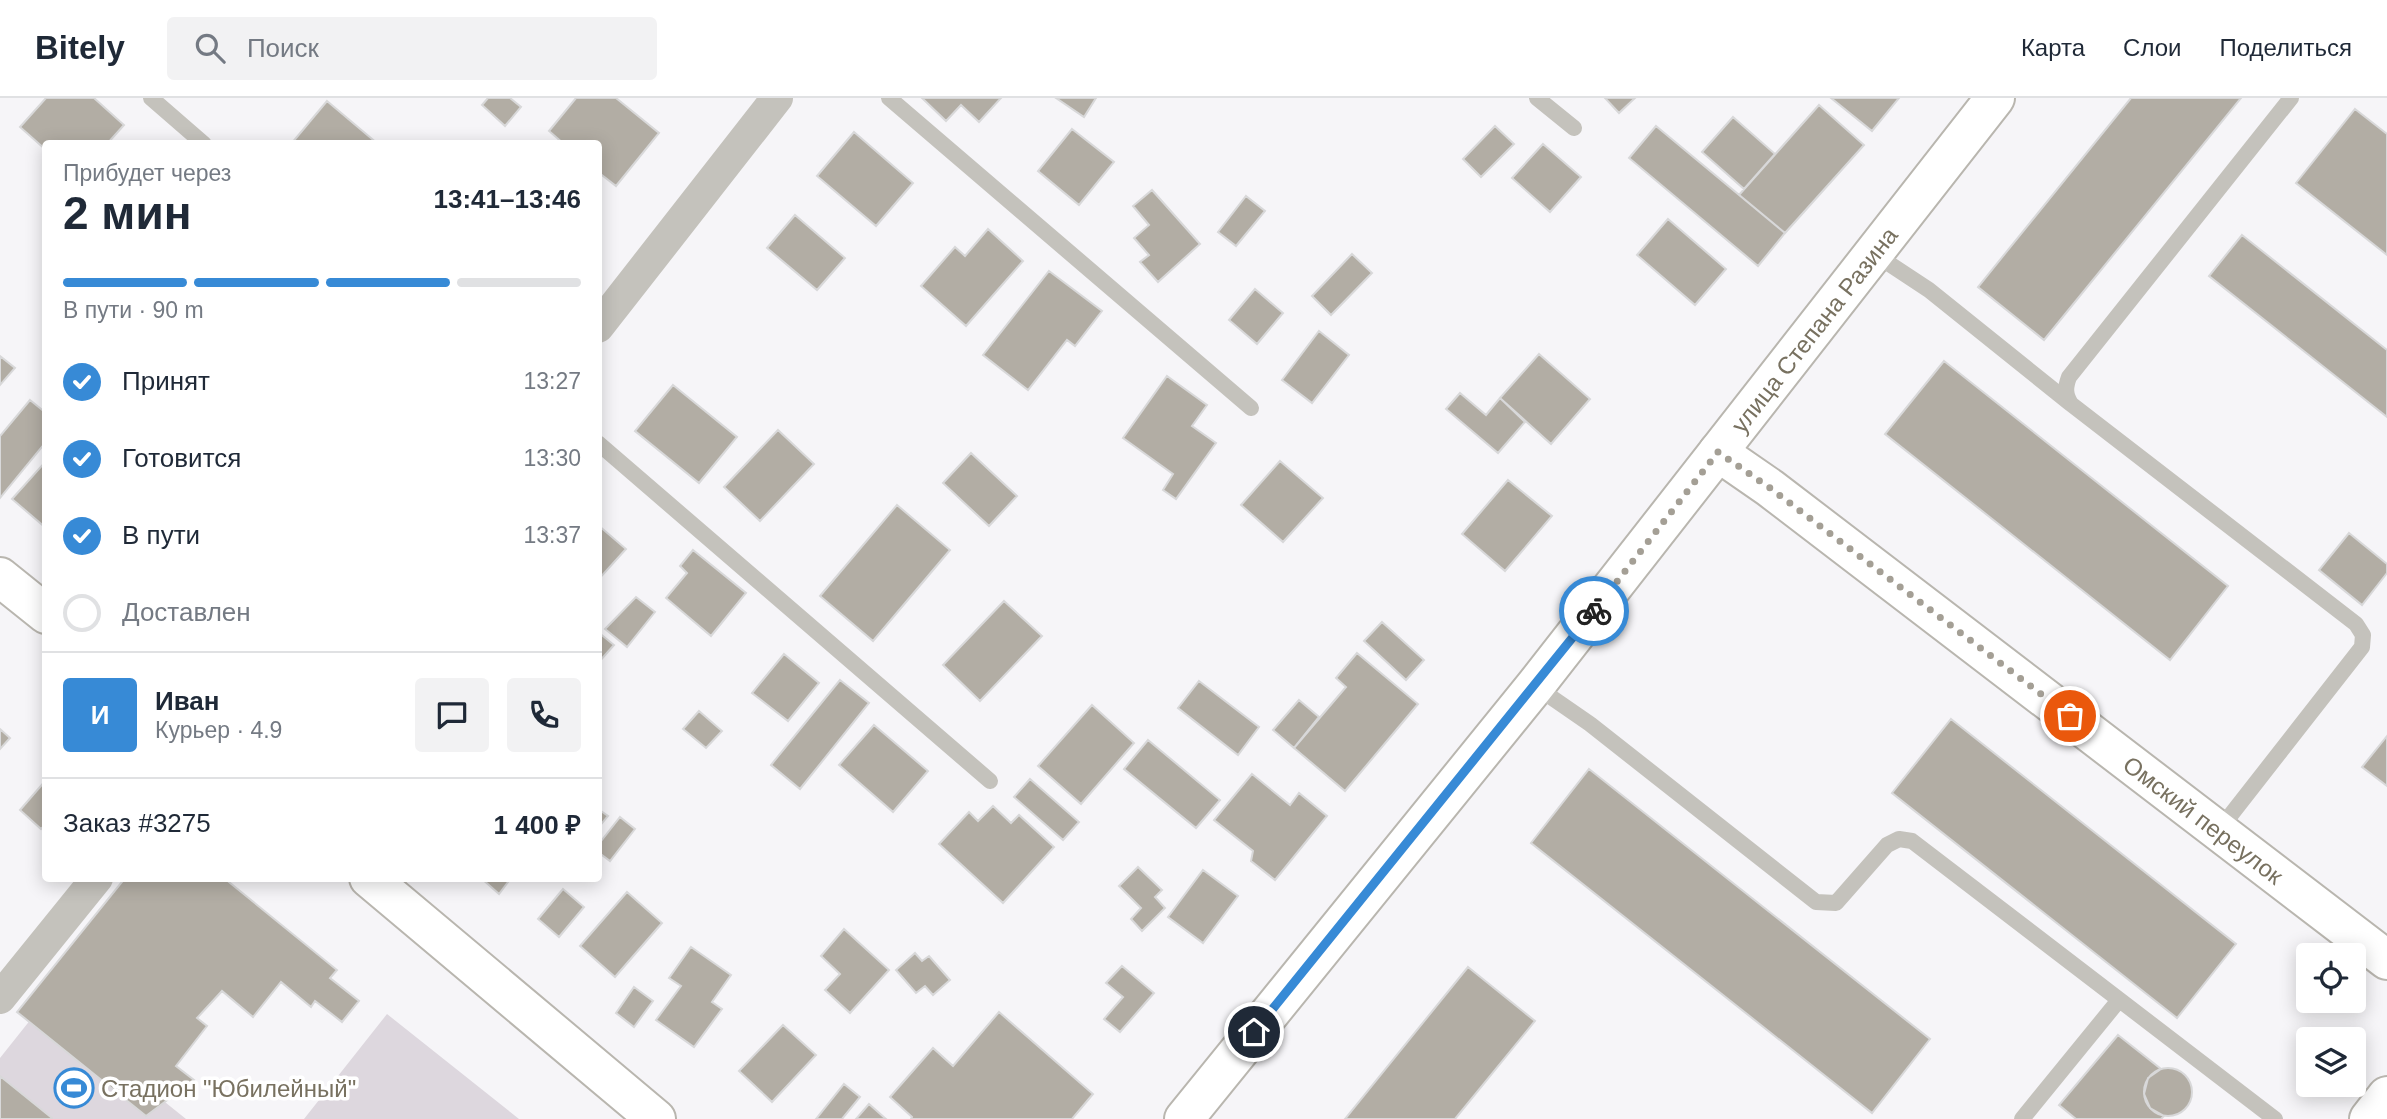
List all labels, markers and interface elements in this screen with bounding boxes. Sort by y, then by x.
search box [167,17,657,80]
text: Bitely [35,29,125,66]
icon: search [191,29,229,67]
text: Поиск [247,33,319,63]
text: Карта [2021,34,2085,61]
text: Слои [2123,34,2181,61]
text: Поделиться [2219,34,2352,61]
text: Прибудет через [63,160,231,186]
text: 13:41–13:46 [434,184,581,214]
text: 2 мин [63,187,191,239]
street label: улица Степана Разина [1725,221,1903,438]
text: В пути · 90 m [63,297,204,323]
icon: check [63,363,101,401]
text: Принят [122,366,210,396]
text: 13:27 [523,368,581,394]
icon: check [63,440,101,478]
text: Готовится [122,443,241,473]
text: 13:30 [523,445,581,471]
icon: check [63,517,101,555]
text: В пути [122,520,200,550]
text: 13:37 [523,522,581,548]
courier [1559,576,1629,646]
icon: bike [1575,592,1613,630]
text: Доставлен [122,597,251,627]
button: chat [415,678,489,752]
button: phone [507,678,581,752]
text: Иван [155,686,220,716]
pin [2040,686,2100,746]
icon: bag [2051,697,2089,735]
text: И [91,700,109,730]
text: Курьер · 4.9 [155,717,282,743]
street label: Омский переулок [2118,750,2289,889]
text: Заказ #3275 [63,808,211,838]
text: 1 400 ₽ [494,810,581,840]
map controls [2296,943,2366,1097]
button: locate [2296,943,2366,1013]
pin [1224,1002,1284,1062]
icon: home [1235,1013,1273,1051]
button: layers [2296,1027,2366,1097]
sports icon: Стадион "Юбилейный" [53,1067,95,1109]
place label: Стадион "Юбилейный" [101,1075,356,1102]

